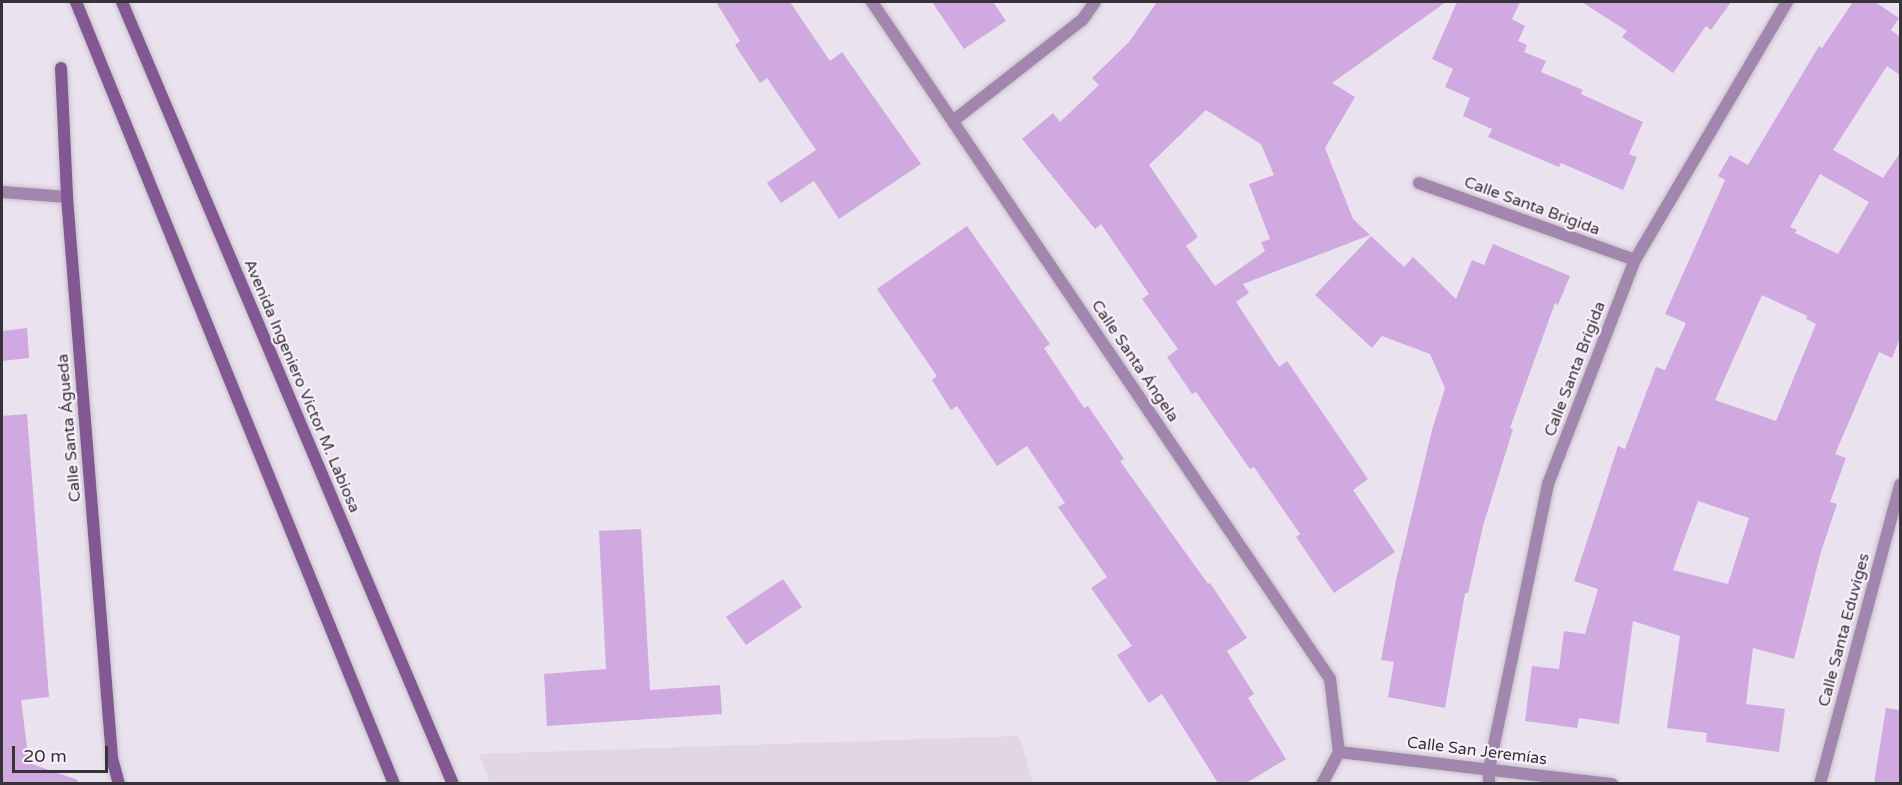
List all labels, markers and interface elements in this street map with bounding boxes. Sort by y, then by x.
street label: Calle Santa Brigida [1461,172,1603,240]
street label: Avenida Ingeniero Víctor M. Labiosa [240,256,364,516]
street label: Calle Santa Ángela [1087,296,1183,426]
street label: Calle Santa Brígida [1540,299,1610,439]
street label: Calle Santa Águeda [53,353,85,503]
street label: Calle Santa Eduviges [1814,551,1874,709]
street label: Calle San Jeremías [1406,733,1548,769]
scale bar [15,734,111,772]
text: 20 m [23,745,67,767]

